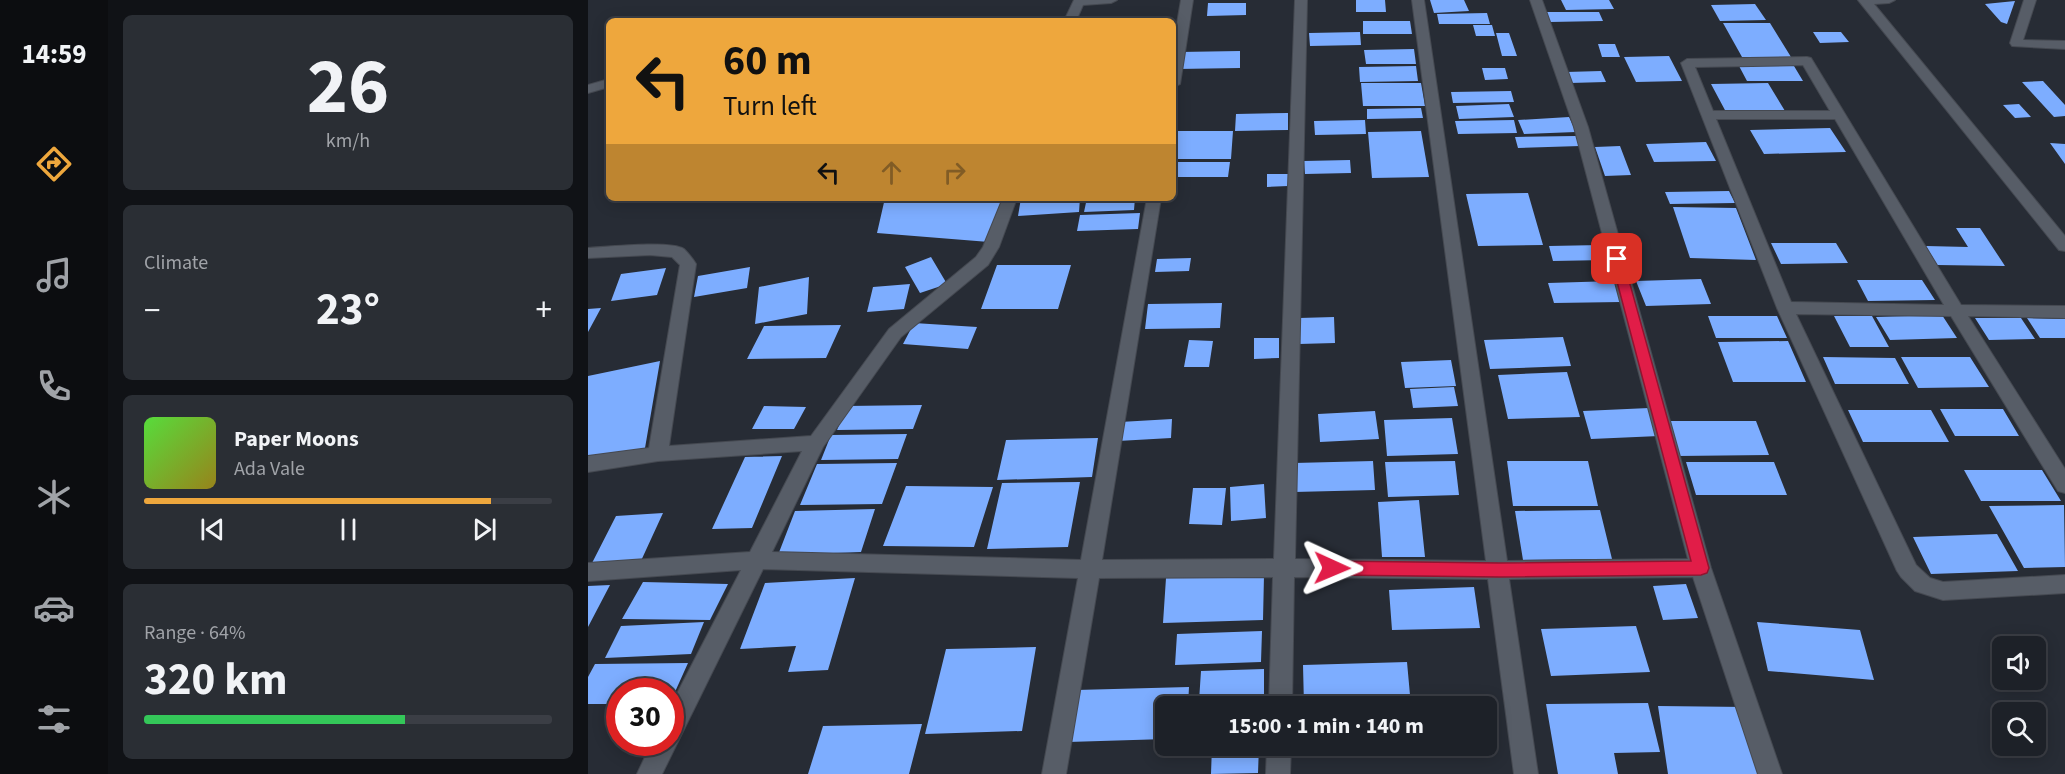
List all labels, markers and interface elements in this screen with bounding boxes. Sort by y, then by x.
text: 60 m [723,31,812,91]
text: 26 [307,32,389,143]
text: 14:59 [21,35,87,74]
icon: left [624,42,702,120]
text: Turn left [723,87,817,126]
text: km/h [326,127,370,155]
icon: directions [33,143,75,185]
icon: left [812,156,845,189]
icon: ahead [875,156,908,189]
icon: right [938,156,971,189]
pin [1591,233,1642,284]
icon: arrive [1600,242,1633,275]
text: Climate [144,249,208,277]
icon: music [33,254,75,296]
text: 23° [316,278,380,342]
text: − [144,287,160,334]
text: + [536,287,552,334]
icon: phone [33,365,75,407]
text: Paper Moons [234,423,359,455]
text: Ada Vale [234,455,305,483]
icon: climate [33,476,75,518]
icon: previous [196,513,229,546]
icon: pause [332,513,365,546]
icon: next [468,513,501,546]
position arrow [1300,536,1364,600]
icon: car [33,587,75,629]
text: Range · 64% [144,619,245,647]
map controls [1992,636,2046,756]
button: sound [1992,636,2046,690]
text: 320 km [144,648,288,712]
speed limit sign: 30 [606,678,684,756]
icon: filters [33,698,75,740]
button: search [1992,702,2046,756]
text: 15:00 · 1 min · 140 m [1228,710,1424,742]

